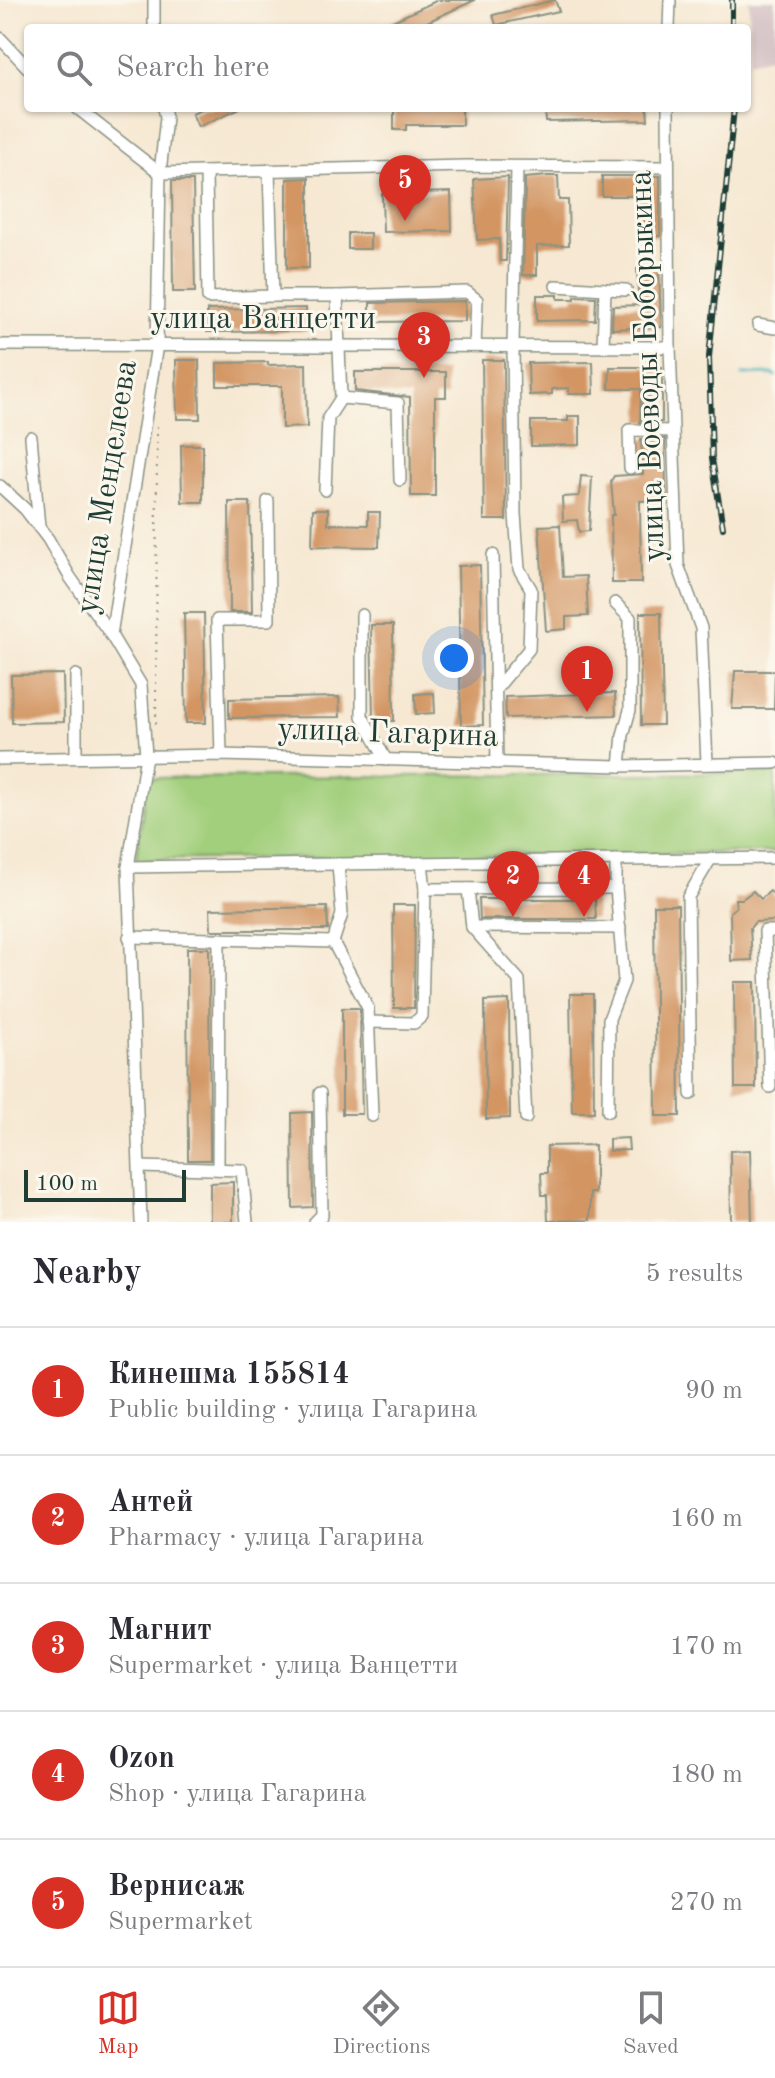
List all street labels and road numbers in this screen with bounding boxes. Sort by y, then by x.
street label: улица Воеводы Боборыкина [626,169,672,563]
street label: улица Ванцетти [150,304,376,336]
street label: улица Менделеева [72,357,144,616]
street label: улица Гагарина [277,714,499,754]

